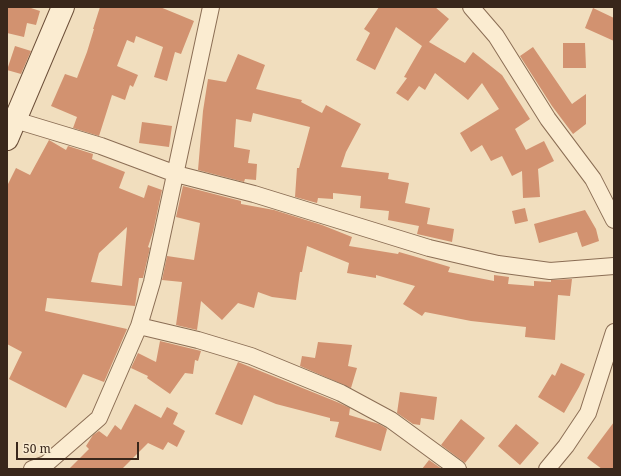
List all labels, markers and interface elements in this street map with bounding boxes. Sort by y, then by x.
scale bar [18,434,141,460]
text: 50 m [23,440,51,457]

